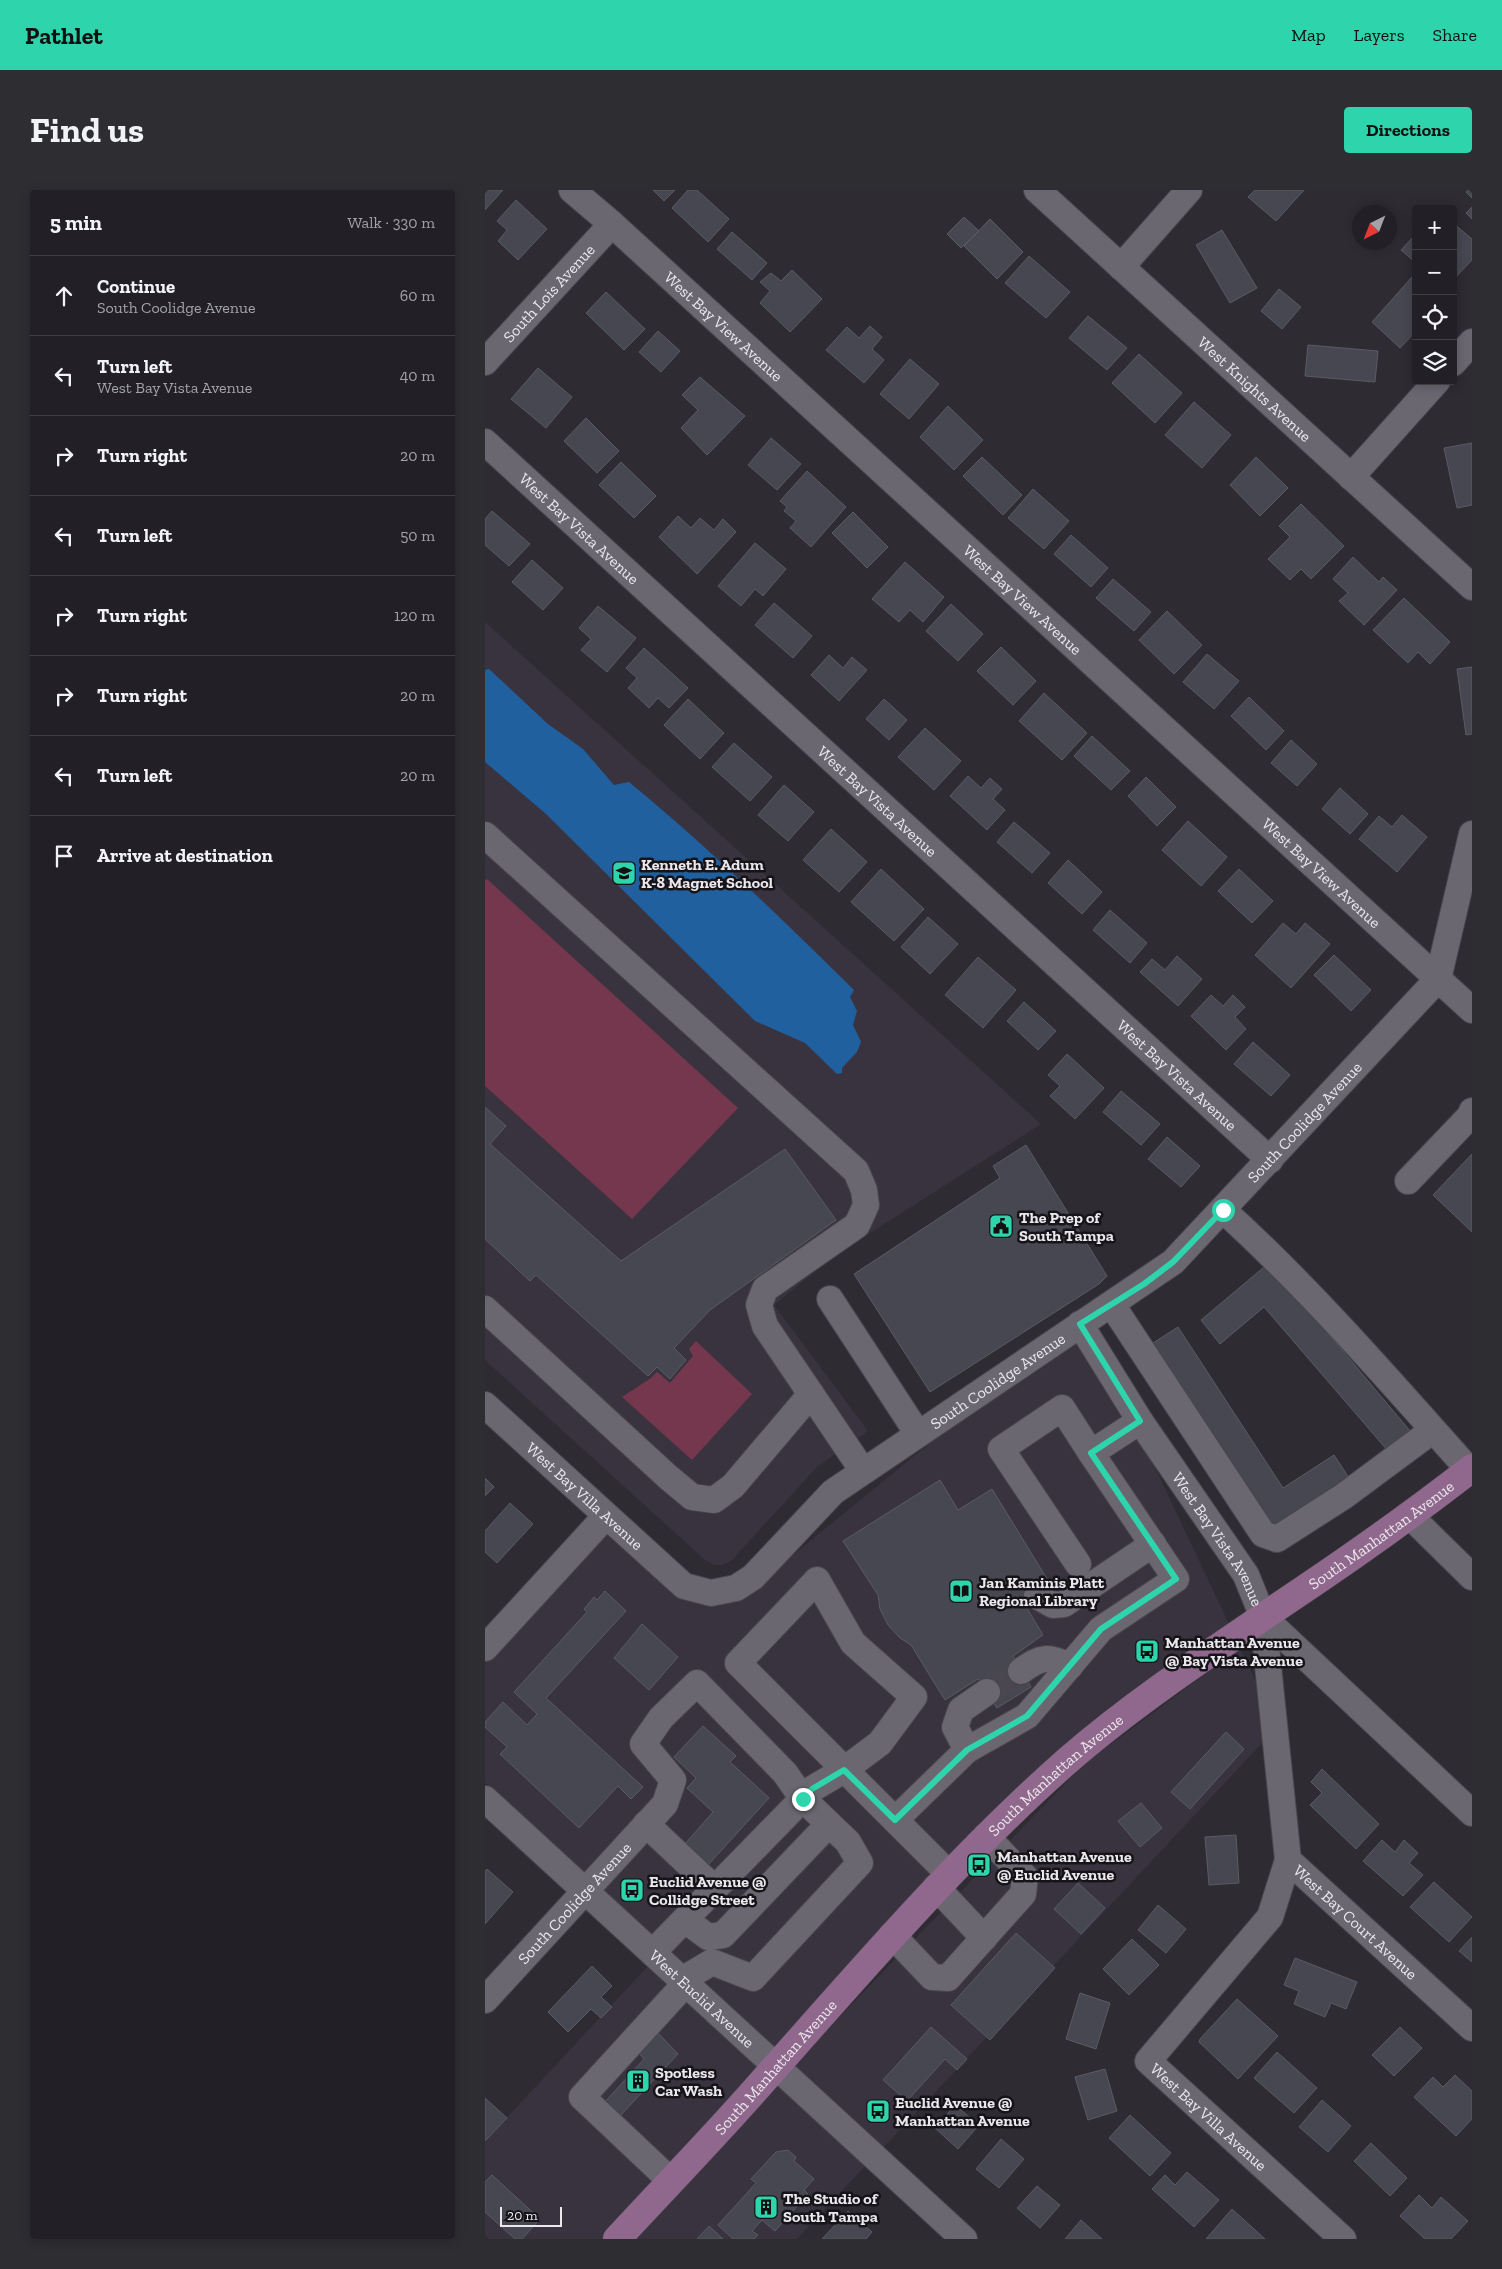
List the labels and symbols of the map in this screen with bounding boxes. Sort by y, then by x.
north arrow [1352,205,1397,250]
street label: South Lois Avenue [499,240,598,346]
street label: West Bay View Avenue [661,267,787,385]
street label: West Knights Avenue [1194,332,1316,445]
street label: West Bay Vista Avenue [516,469,643,588]
street label: West Bay View Avenue [960,540,1086,658]
street label: West Bay Vista Avenue [814,742,941,861]
street label: West Bay View Avenue [1258,814,1385,932]
place label: Kenneth E. Adum K-8 Magnet School [641,855,774,892]
school or university icon: Kenneth E. Adum K-8 Magnet School [611,860,637,886]
street label: West Bay Vista Avenue [1113,1016,1241,1135]
street label: South Coolidge Avenue [1243,1057,1365,1186]
route start [1212,1199,1235,1222]
place label: The Prep of South Tampa [1019,1208,1114,1245]
public building icon: The Prep of South Tampa [988,1213,1014,1239]
street label: South Coolidge Avenue [926,1328,1069,1433]
street label: West Bay Villa Avenue [523,1438,647,1554]
street label: West Bay Vista Avenue [1169,1469,1267,1609]
street label: South Manhattan Avenue [1305,1476,1457,1593]
place label: Jan Kaminis Platt Regional Library [979,1573,1105,1610]
library icon: Jan Kaminis Platt Regional Library [948,1578,974,1604]
place label: Manhattan Avenue @ Bay Vista Avenue [1165,1633,1303,1670]
bus stop icon: Manhattan Avenue @ Bay Vista Avenue [1134,1638,1160,1664]
street label: South Manhattan Avenue [984,1710,1127,1840]
route end [792,1788,815,1811]
street label: South Coolidge Avenue [514,1838,635,1968]
place label: Manhattan Avenue @ Euclid Avenue [997,1847,1132,1884]
bus stop icon: Manhattan Avenue @ Euclid Avenue [966,1852,992,1878]
street label: West Bay Court Avenue [1290,1861,1422,1983]
place label: Euclid Avenue @ Collidge Street [649,1872,766,1909]
bus stop icon: Euclid Avenue @ Collidge Street [619,1877,645,1903]
street label: West Euclid Avenue [646,1946,759,2051]
street label: South Manhattan Avenue [710,1995,840,2138]
street label: West Bay Villa Avenue [1147,2059,1271,2175]
place label: Spotless Car Wash [655,2063,723,2100]
building icon: Spotless Car Wash [625,2068,651,2094]
place label: Euclid Avenue @ Manhattan Avenue [895,2093,1030,2130]
bus stop icon: Euclid Avenue @ Manhattan Avenue [865,2098,891,2124]
place label: The Studio of South Tampa [783,2189,879,2226]
building icon: The Studio of South Tampa [753,2194,779,2220]
scale bar [500,2204,563,2227]

